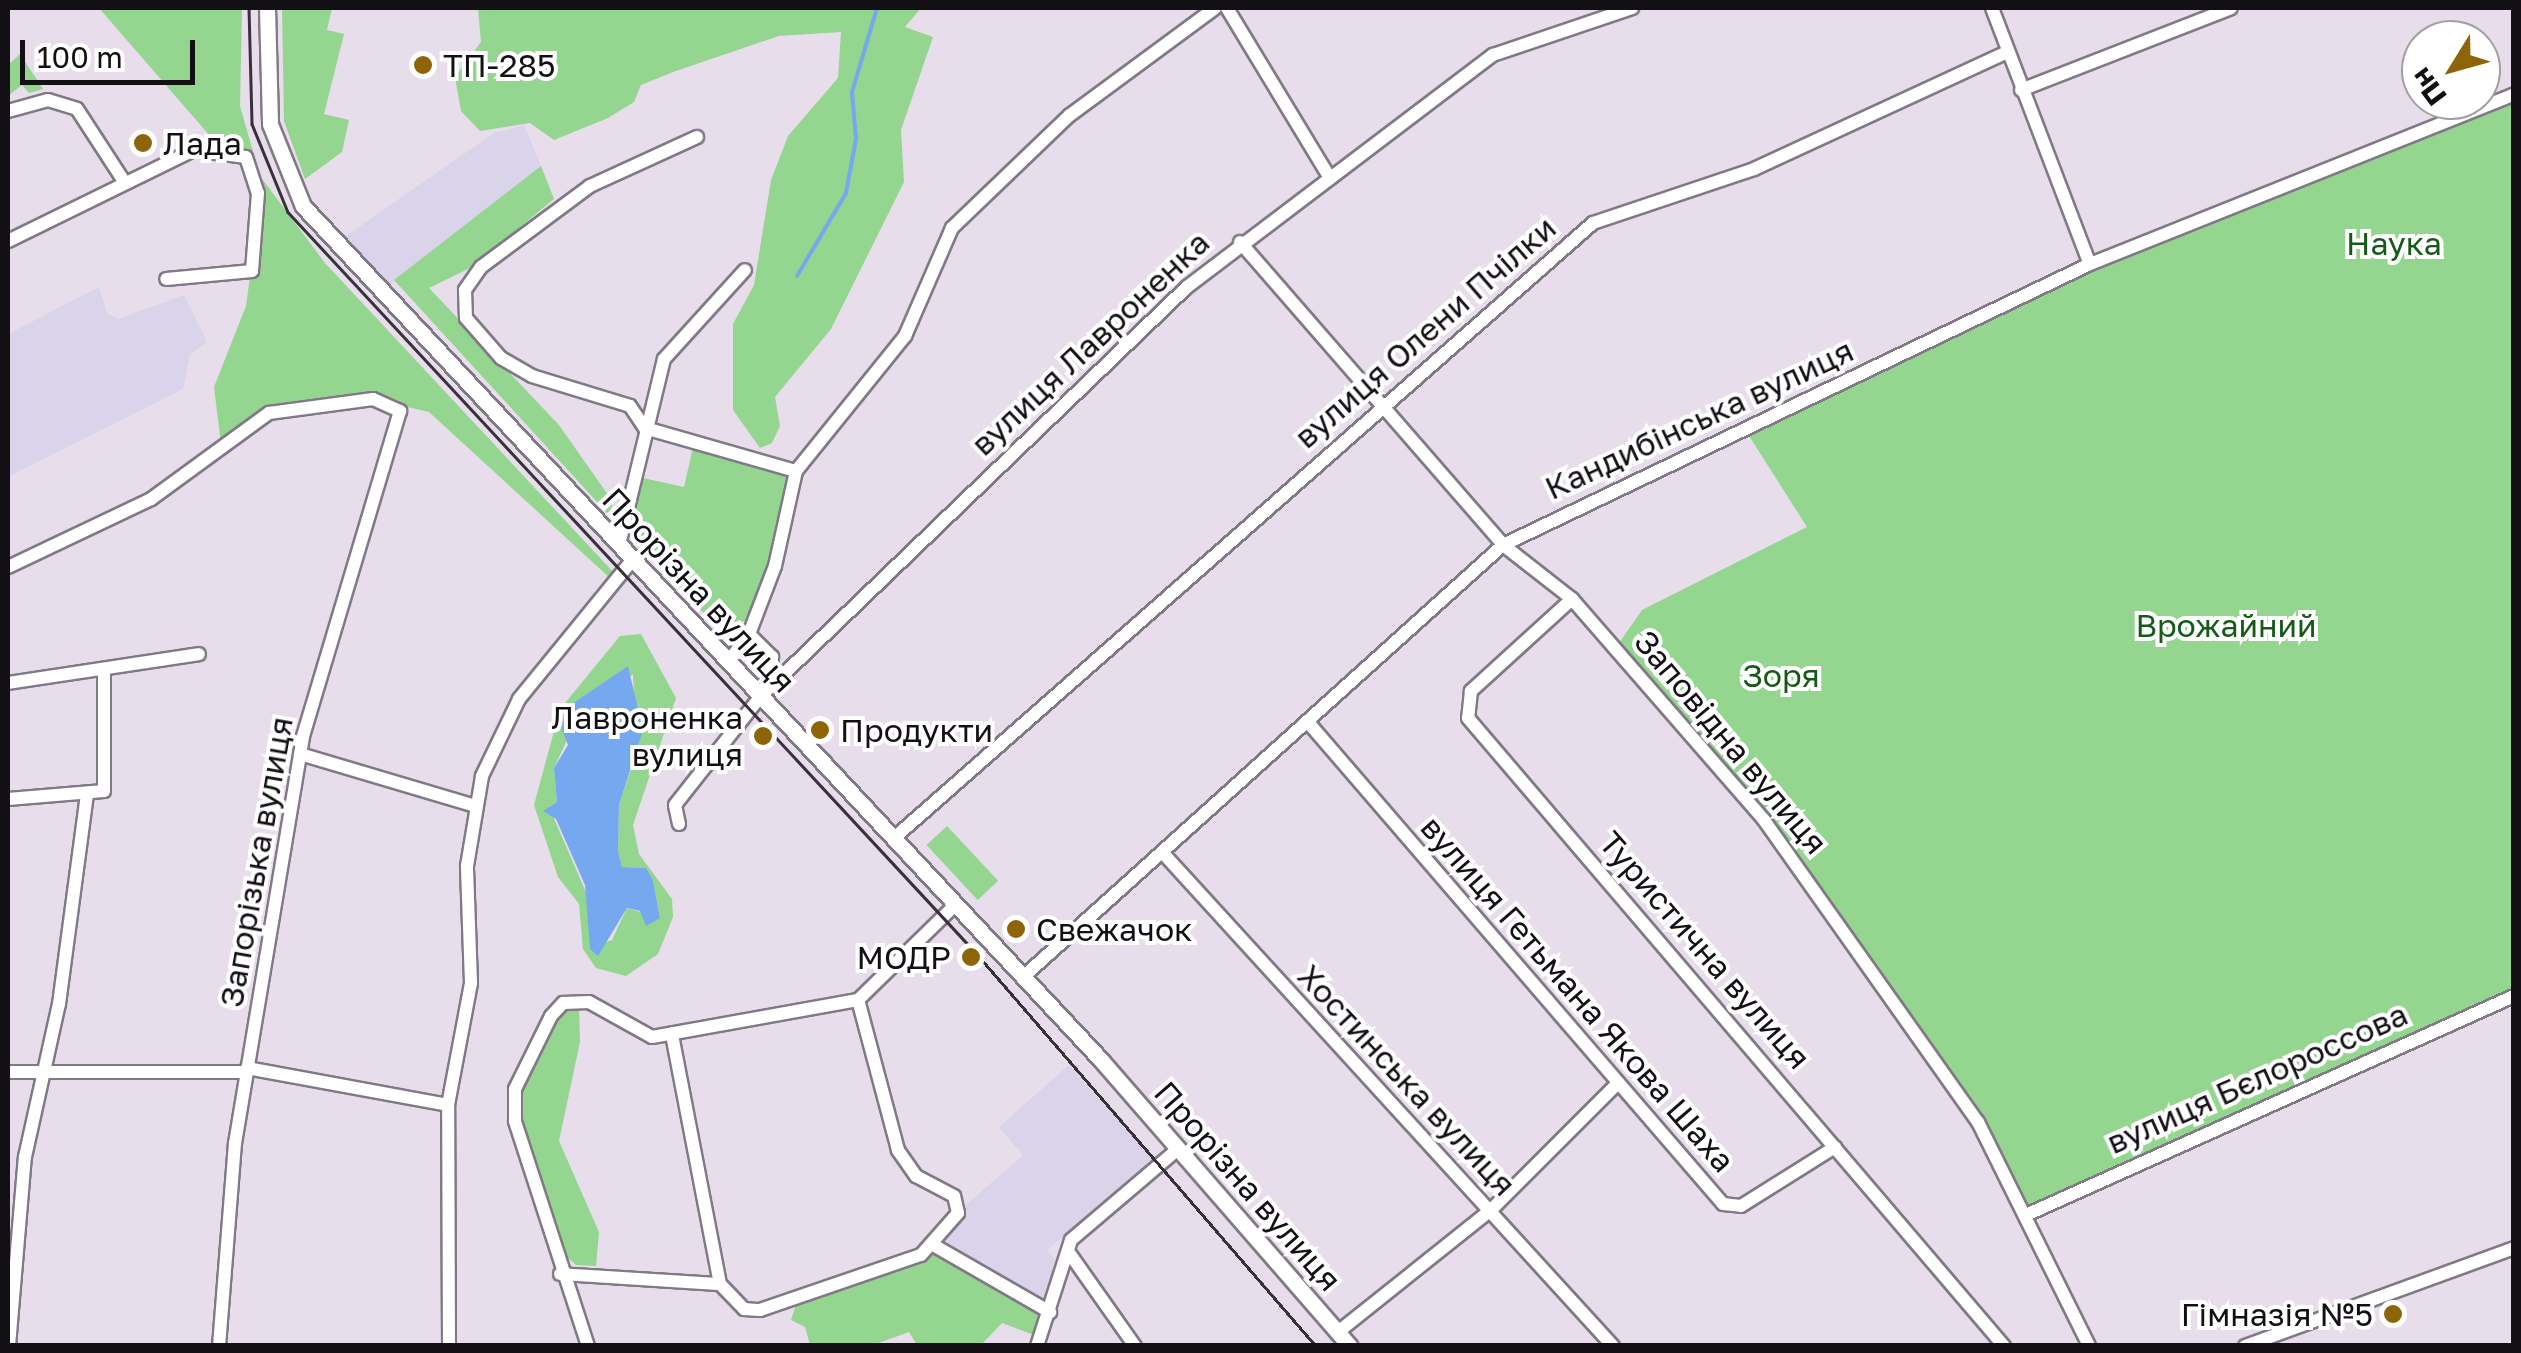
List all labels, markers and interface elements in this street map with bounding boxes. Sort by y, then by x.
scale bar [25,20,200,82]
north arrow [2401,20,2501,120]
text: 100 m [37,39,123,75]
place label: ТП-285 [443,46,556,84]
marker: ТП-285 [412,54,434,76]
text: Пн [2404,62,2453,112]
place label: Лада [163,124,242,162]
marker: Лада [132,132,154,154]
street label: вулиця Олени Пчілки [1287,208,1563,456]
street label: вулиця Лавроненка [963,223,1217,463]
park label: Наука [2346,224,2442,262]
street label: Кандибінська вулиця [1539,331,1859,507]
street label: Прорізна вулиця [595,480,803,700]
park label: Врожайний [2135,606,2317,644]
street label: Заповідна вулиця [1626,622,1836,862]
park label: Зоря [1742,656,1820,694]
place label: Лавроненка вулиця [551,699,743,774]
place label: Продукти [840,711,993,749]
street label: Запорізька вулиця [212,714,300,1010]
marker: Продукти [809,719,831,741]
marker: Лавроненка вулиця [752,725,774,747]
street label: вулиця Гетьмана Якова Шаха [1413,808,1743,1180]
street label: Туристична вулиця [1592,824,1818,1076]
place label: Свежачок [1036,910,1192,948]
marker: Свежачок [1005,918,1027,940]
place label: МОДР [856,938,951,976]
marker: МОДР [960,946,982,968]
street label: Хостинська вулиця [1290,957,1524,1203]
street label: вулиця Бєлороссова [2101,994,2413,1162]
street label: Прорізна вулиця [1147,1073,1349,1299]
place label: Гімназія №5 [2181,1295,2373,1333]
marker: Гімназія №5 [2382,1303,2404,1325]

